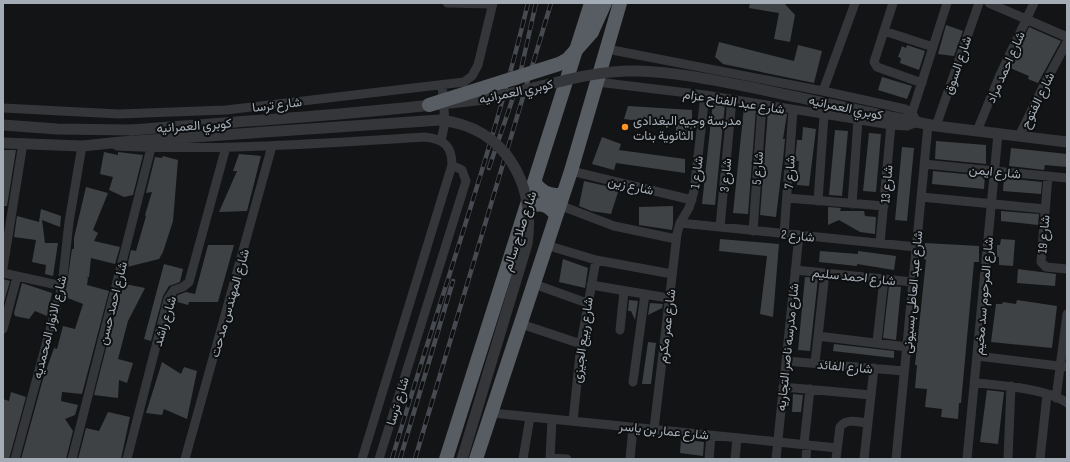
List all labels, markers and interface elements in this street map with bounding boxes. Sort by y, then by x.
street label: شارع احمد مراد [983,29,1030,106]
street label: شارع السوق [940,34,976,97]
street label: شارع الفتوح [1017,70,1059,132]
street label: كوبري العمرانيه [478,76,555,110]
street label: شارع عبد الفتاح عزام [682,86,786,119]
street label: كوبري العمرانيه [807,92,885,126]
street label: شارع ترسا [251,94,303,117]
place label: مدرسة وجيه البغدادى الثانوية بنات [633,113,741,144]
street label: كوبري العمرانيه [156,115,233,139]
marker: مدرسة وجيه البغدادى الثانوية بنات [620,122,630,132]
street label: شارع 5 [749,151,768,185]
street label: شارع 1 [687,155,708,189]
street label: شارع 7 [781,155,800,189]
street label: شارع 3 [717,158,736,193]
street label: شارع ايمن [968,161,1022,184]
street label: شارع 13 [877,164,898,204]
street label: شارع زين [606,173,655,200]
street label: شارع صلاح سالم [499,189,541,274]
street label: شارع 19 [1034,214,1055,254]
street label: شارع 2 [780,226,815,247]
street label: شارع عبد العاطى بسيونى [900,230,927,354]
street label: شارع المرحوم سد مخيم [971,236,998,356]
street label: شارع المهندس مدحت [207,247,254,360]
street label: شارع احمد حسن [95,260,132,347]
street label: شارع احمد سليم [811,265,896,290]
street label: شارع الانوار المحمديه [29,274,72,381]
street label: شارع مدرسه ناصر التجاريه [773,282,804,412]
street label: شارع عمر مكرم [654,288,680,364]
street label: شارع راشد [150,294,181,349]
street label: شارع ربيع الجيزى [569,296,598,384]
street label: شارع الفائد [816,357,873,378]
street label: شارع ترسا [383,375,414,428]
street label: شارع عمار بن ياسر [617,418,710,445]

